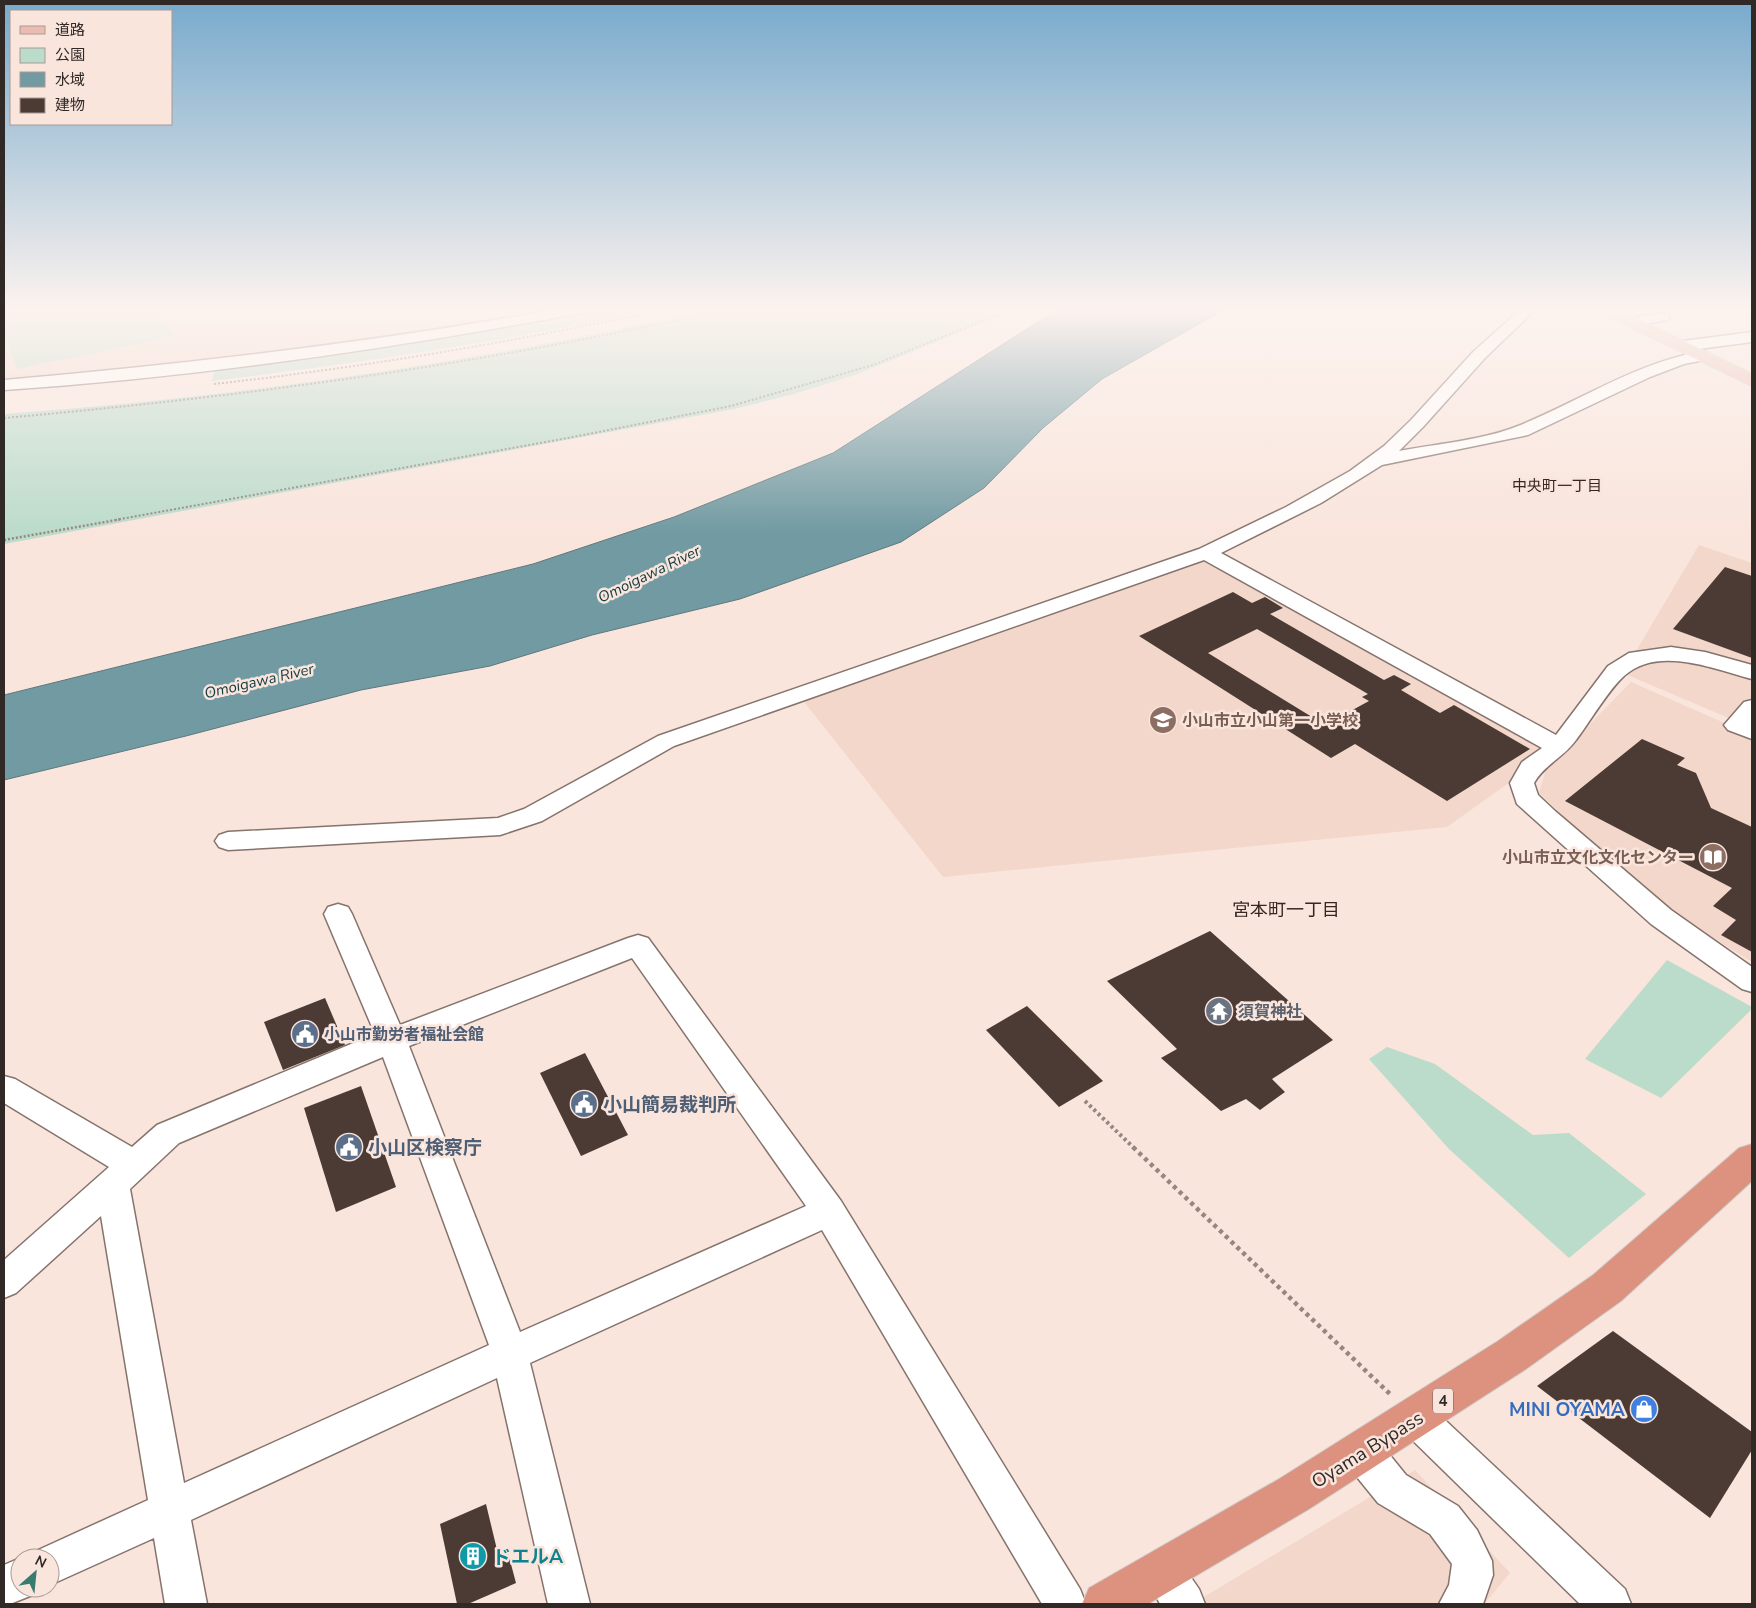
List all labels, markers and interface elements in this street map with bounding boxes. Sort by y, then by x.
legend [10,10,172,125]
text: 道路 [55,20,85,40]
text: 公園 [55,45,85,65]
text: 水域 [55,70,85,90]
text: 建物 [55,95,85,115]
district label: 中央町一丁目 [1512,476,1602,496]
water label: Omoigawa River [594,540,704,607]
water label: Omoigawa River [202,659,316,703]
school or university icon: 小山市立小山第一小学校 [1148,705,1178,735]
place label: 小山市立小山第一小学校 [1182,710,1358,732]
library icon: 小山市立文化文化センター [1698,842,1728,872]
place label: 小山市立文化文化センター [1502,847,1694,869]
district label: 宮本町一丁目 [1232,898,1340,922]
temple icon: 須賀神社 [1204,996,1234,1026]
place label: 須賀神社 [1238,1001,1302,1023]
public building icon: 小山市勤労者福祉会館 [290,1019,320,1049]
place label: 小山市勤労者福祉会館 [324,1024,484,1046]
public building icon: 小山簡易裁判所 [569,1089,599,1119]
place label: 小山簡易裁判所 [603,1092,736,1118]
public building icon: 小山区検察庁 [334,1132,364,1162]
place label: 小山区検察庁 [368,1135,482,1161]
road number: 4 [1433,1388,1453,1414]
shop icon: MINI OYAMA [1629,1394,1659,1424]
place label: MINI OYAMA [1509,1397,1626,1423]
street label: Oyama Bypass [1307,1405,1428,1495]
building icon: ドエルA [458,1541,488,1571]
place label: ドエルA [492,1544,564,1570]
north arrow [10,1548,60,1598]
text: N [32,1551,50,1573]

